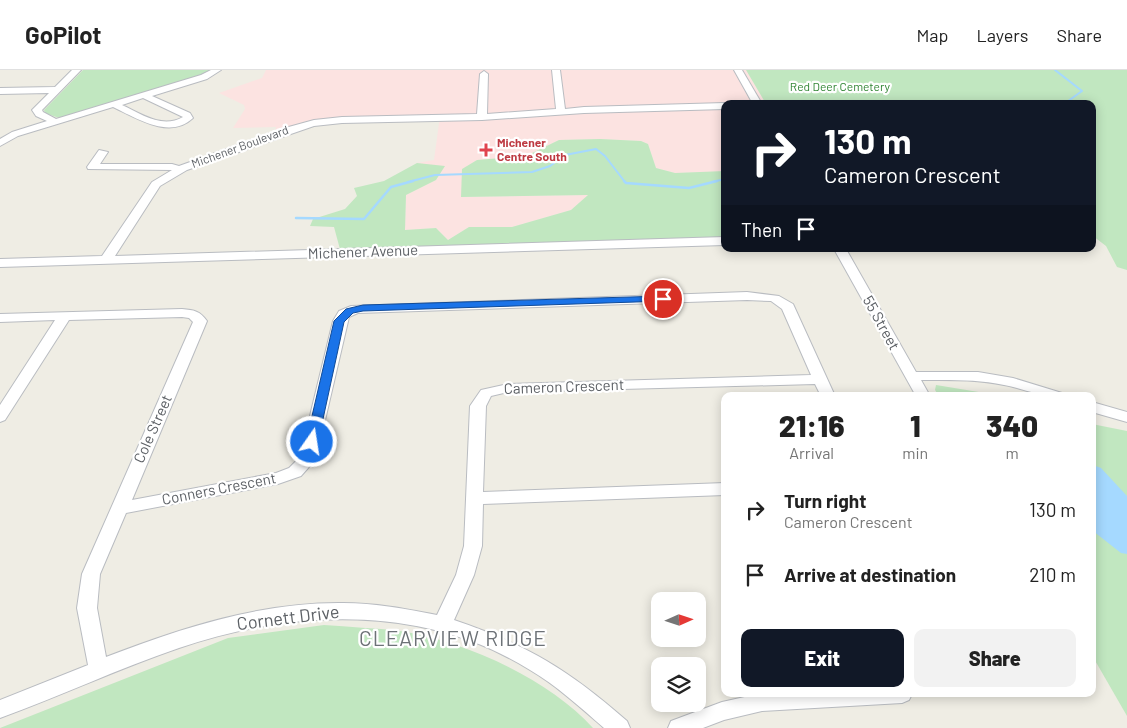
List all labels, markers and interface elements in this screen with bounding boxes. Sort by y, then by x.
text: GoPilot [25,20,102,49]
text: Map [916,24,948,46]
text: Layers [976,24,1029,46]
text: Share [1057,24,1102,46]
park label: Red Deer Cemetery [790,79,891,93]
text: 130 m [824,119,911,161]
icon: right [741,120,806,185]
street label: Michener Boulevard [189,122,290,170]
place label: Michener Centre South [497,135,567,163]
marker: Michener Centre South [479,143,493,157]
text: Cameron Crescent [824,161,1001,187]
icon: arrive [792,215,820,243]
text: Then [741,218,782,241]
street label: Michener Avenue [307,240,418,262]
pin [642,278,684,320]
icon: arrive [649,285,677,313]
street label: 55 Street [860,292,904,353]
street label: Cameron Crescent [503,375,624,397]
street label: Cole Street [129,392,175,465]
text: 21:16 [779,407,845,443]
text: 1 [910,407,921,443]
text: 340 [986,407,1038,443]
position arrow [285,415,337,467]
text: Arrival [789,443,834,462]
text: min [902,443,928,462]
text: m [1005,443,1019,462]
street label: Conners Crescent [160,468,277,508]
text: Turn right [784,489,866,512]
icon: right [741,496,769,524]
text: 130 m [1029,498,1076,521]
text: Cameron Crescent [784,512,913,531]
icon: arrive [741,561,769,589]
text: Arrive at destination [784,563,956,586]
text: 210 m [1029,563,1076,586]
north arrow [651,592,706,648]
map controls [651,592,706,712]
street label: Cornett Drive [235,600,340,634]
district label: CLEARVIEW RIDGE [359,625,547,650]
button: Exit [741,629,904,687]
button: Share [914,629,1076,687]
button: layers [651,657,706,712]

